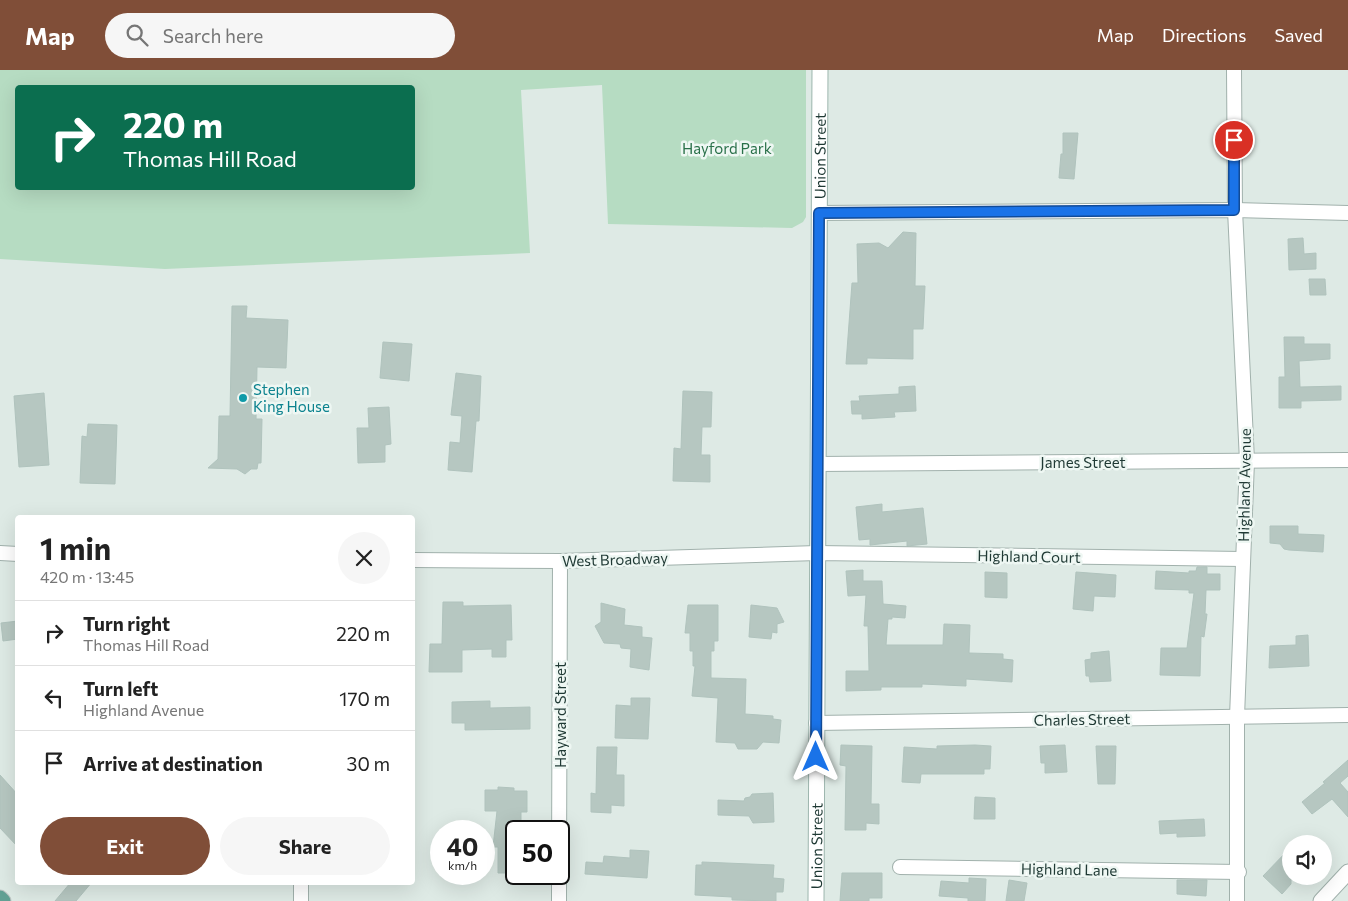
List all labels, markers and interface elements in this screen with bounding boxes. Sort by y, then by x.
search box [105,13,455,58]
text: Map [25,21,75,50]
icon: search [123,21,151,49]
text: Search here [163,24,263,47]
text: Map [1097,24,1134,46]
text: Directions [1162,24,1246,46]
text: Saved [1274,24,1323,46]
text: 220 m [123,102,223,145]
icon: right [40,105,105,170]
street label: Union Street [810,113,829,199]
pin [1213,119,1255,161]
icon: arrive [1220,126,1248,154]
park label: Hayford Park [682,139,772,157]
text: Thomas Hill Road [123,145,297,172]
place label: Stephen King House [253,380,330,415]
marker: Stephen King House [237,392,249,404]
street label: Highland Avenue [1234,428,1254,542]
street label: James Street [1040,453,1126,471]
text: 1 min [40,529,111,566]
button: close [338,532,390,584]
street label: Highland Court [977,546,1081,566]
street label: West Broadway [562,548,669,570]
text: 420 m · 13:45 [40,567,134,586]
text: Turn right [83,612,170,635]
icon: right [40,619,68,647]
text: 220 m [336,622,390,645]
text: Thomas Hill Road [83,635,209,654]
street label: Hayward Street [551,662,569,768]
text: Turn left [83,677,158,700]
icon: left [40,684,68,712]
text: 170 m [339,687,390,710]
text: Highland Avenue [83,700,204,719]
street label: Charles Street [1034,709,1130,729]
position arrow [789,730,841,782]
icon: arrive [40,749,68,777]
text: Arrive at destination [83,752,263,775]
text: 30 m [347,752,390,775]
street label: Union Street [807,803,825,889]
button: Exit [40,817,210,875]
button: Share [220,817,390,875]
speed limit sign: 50 [505,820,570,885]
text: 40 [447,831,478,861]
map controls [1282,835,1332,885]
button: sound [1282,835,1332,885]
text: km/h [448,858,477,872]
street label: Highland Lane [1021,859,1118,879]

